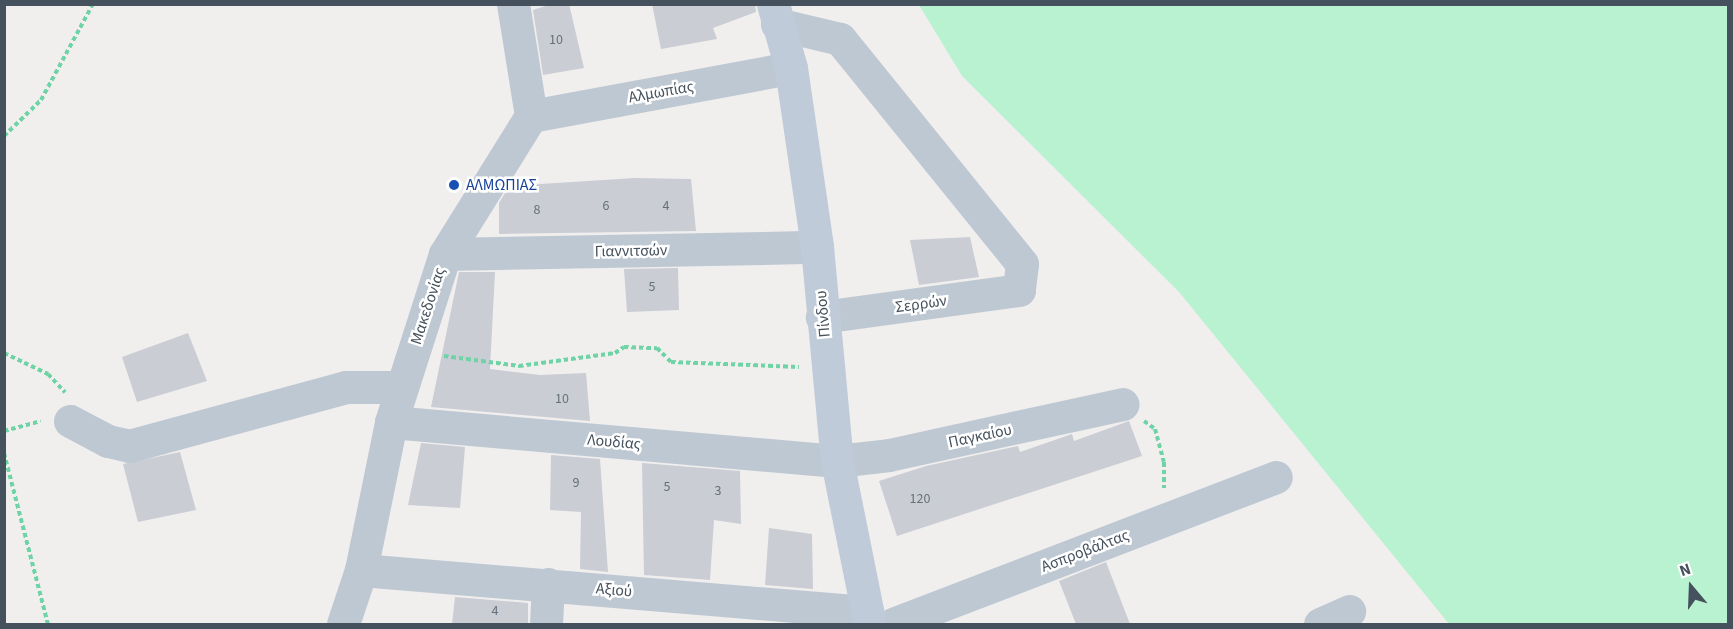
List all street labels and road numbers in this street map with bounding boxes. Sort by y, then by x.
street label: Αλμωπίας [627,77,695,107]
street label: Γιαννιτσών [595,241,667,261]
street label: Μακεδονίας [407,265,449,347]
street label: Πίνδου [811,290,835,338]
street label: Σερρών [894,291,948,317]
street label: Παγκαίου [947,420,1013,452]
street label: Λουδίας [587,430,641,454]
street label: Ασπροβάλτας [1038,525,1132,577]
street label: Αξιού [595,579,633,601]

